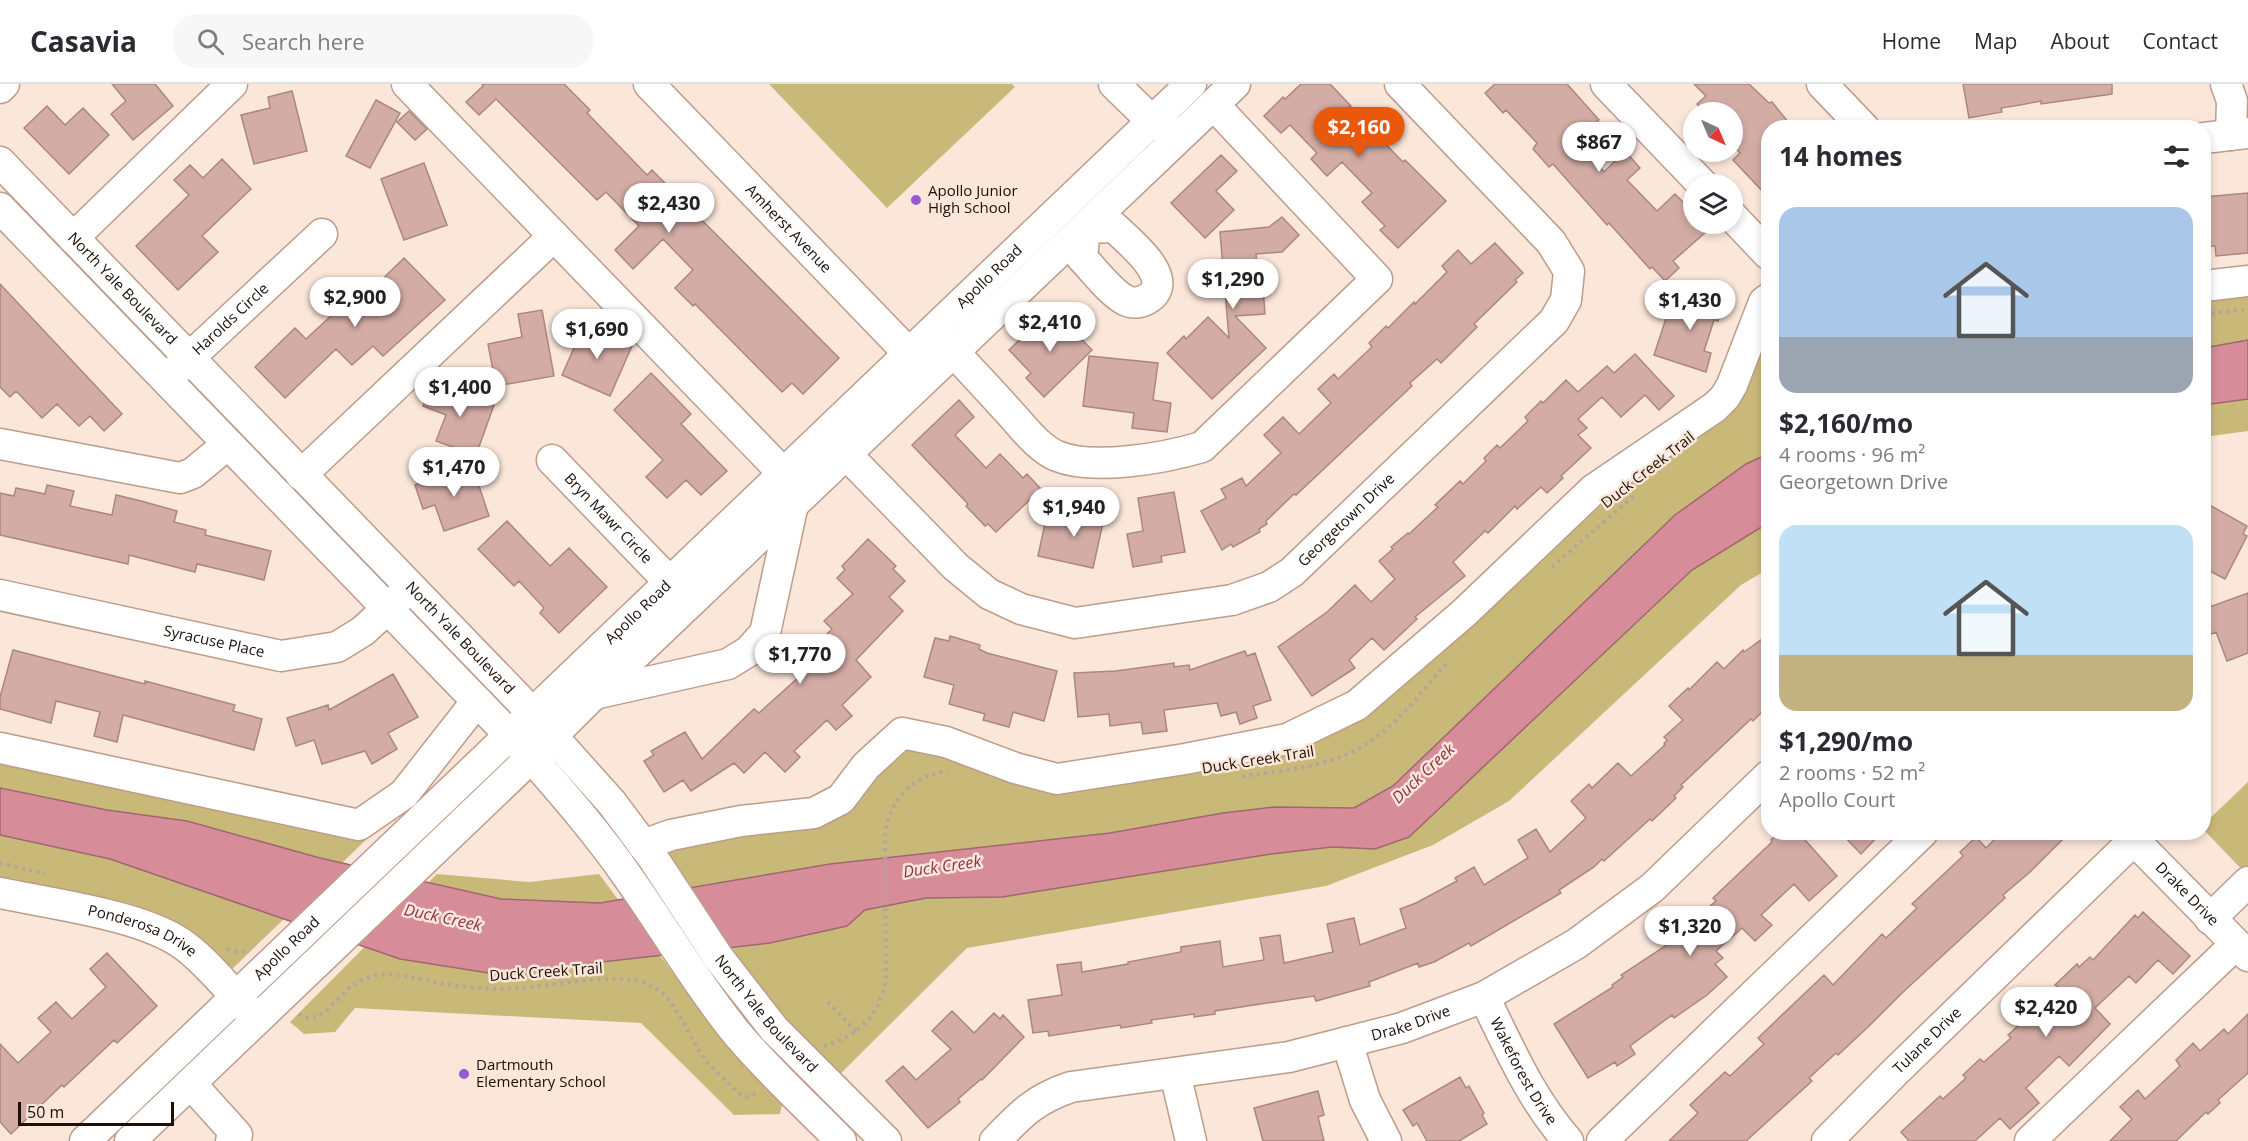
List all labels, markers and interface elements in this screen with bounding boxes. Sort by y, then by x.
search box [173,14,593,68]
text: Casavia [30,22,137,60]
icon: search [194,25,227,58]
text: Search here [242,26,365,56]
text: Home [1882,27,1941,55]
text: Map [1974,27,2017,55]
text: About [2050,27,2110,55]
text: Contact [2143,27,2218,55]
north arrow [1683,102,1743,162]
map controls [1683,102,1743,234]
pin: $2,160 [1310,107,1408,158]
text: $2,160 [1328,113,1390,140]
pin: $867 [1563,122,1635,173]
text: $867 [1576,128,1622,155]
text: 14 homes [1779,138,1903,174]
icon: filters [2160,140,2193,173]
button: layers [1683,174,1743,234]
street label: Amherst Avenue [742,179,837,277]
place label: Apollo Junior High School [928,180,1018,217]
pin: $2,430 [620,183,718,234]
text: $2,430 [638,189,700,216]
marker: Apollo Junior High School [909,193,923,207]
street label: North Yale Boulevard [64,227,182,348]
street label: Apollo Road [951,240,1026,312]
icon: home [1932,246,2040,354]
pin: $1,290 [1184,259,1282,310]
text: $1,290 [1202,265,1264,292]
pin: $2,900 [306,277,404,328]
street label: Harolds Circle [187,278,272,359]
pin: $1,430 [1641,280,1739,331]
text: $2,900 [324,283,386,310]
text: $1,430 [1659,286,1721,313]
pin: $2,410 [1001,302,1099,353]
text: $2,410 [1019,308,1081,335]
pin: $1,690 [548,309,646,360]
text: $1,690 [566,315,628,342]
pin: $1,400 [411,367,509,418]
text: $1,400 [429,373,491,400]
text: $2,160/mo [1779,405,1913,441]
street label: Duck Creek Trail [1596,426,1698,512]
text: 4 rooms · 96 m² [1779,441,1925,468]
pin: $1,470 [405,447,503,498]
text: $1,470 [423,453,485,480]
street label: Bryn Mawr Circle [561,468,657,567]
street label: Georgetown Drive [1293,468,1398,570]
text: Georgetown Drive [1779,468,1948,495]
pin: $1,940 [1025,487,1123,538]
text: $1,940 [1043,493,1105,520]
icon: home [1932,564,2040,672]
street label: Apollo Road [600,575,675,648]
street label: North Yale Boulevard [402,577,520,698]
street label: Syracuse Place [162,620,267,661]
pin: $1,770 [751,634,849,685]
text: $1,770 [769,640,831,667]
text: $1,290/mo [1779,723,1913,759]
water label: Duck Creek [1387,737,1460,808]
street label: Duck Creek Trail [1200,740,1315,778]
text: 2 rooms · 52 m² [1779,759,1925,786]
text: Apollo Court [1779,786,1895,813]
water label: Duck Creek [902,849,984,882]
street label: Drake Drive [2152,857,2224,930]
water label: Duck Creek [402,898,485,936]
street label: Ponderosa Drive [86,899,202,961]
pin: $1,320 [1641,906,1739,957]
street label: Apollo Road [249,911,323,984]
text: $1,320 [1659,912,1721,939]
street label: North Yale Boulevard [711,950,823,1076]
street label: Duck Creek Trail [489,957,603,985]
pin: $2,420 [1997,987,2095,1038]
text: $2,420 [2015,993,2077,1020]
street label: Drake Drive [1369,1000,1453,1045]
street label: Tulane Drive [1888,1002,1965,1078]
street label: Wakeforest Drive [1486,1014,1562,1128]
place label: Dartmouth Elementary School [476,1054,606,1091]
marker: Dartmouth Elementary School [457,1067,471,1081]
scale bar [18,1099,174,1126]
text: 50 m [27,1101,64,1123]

